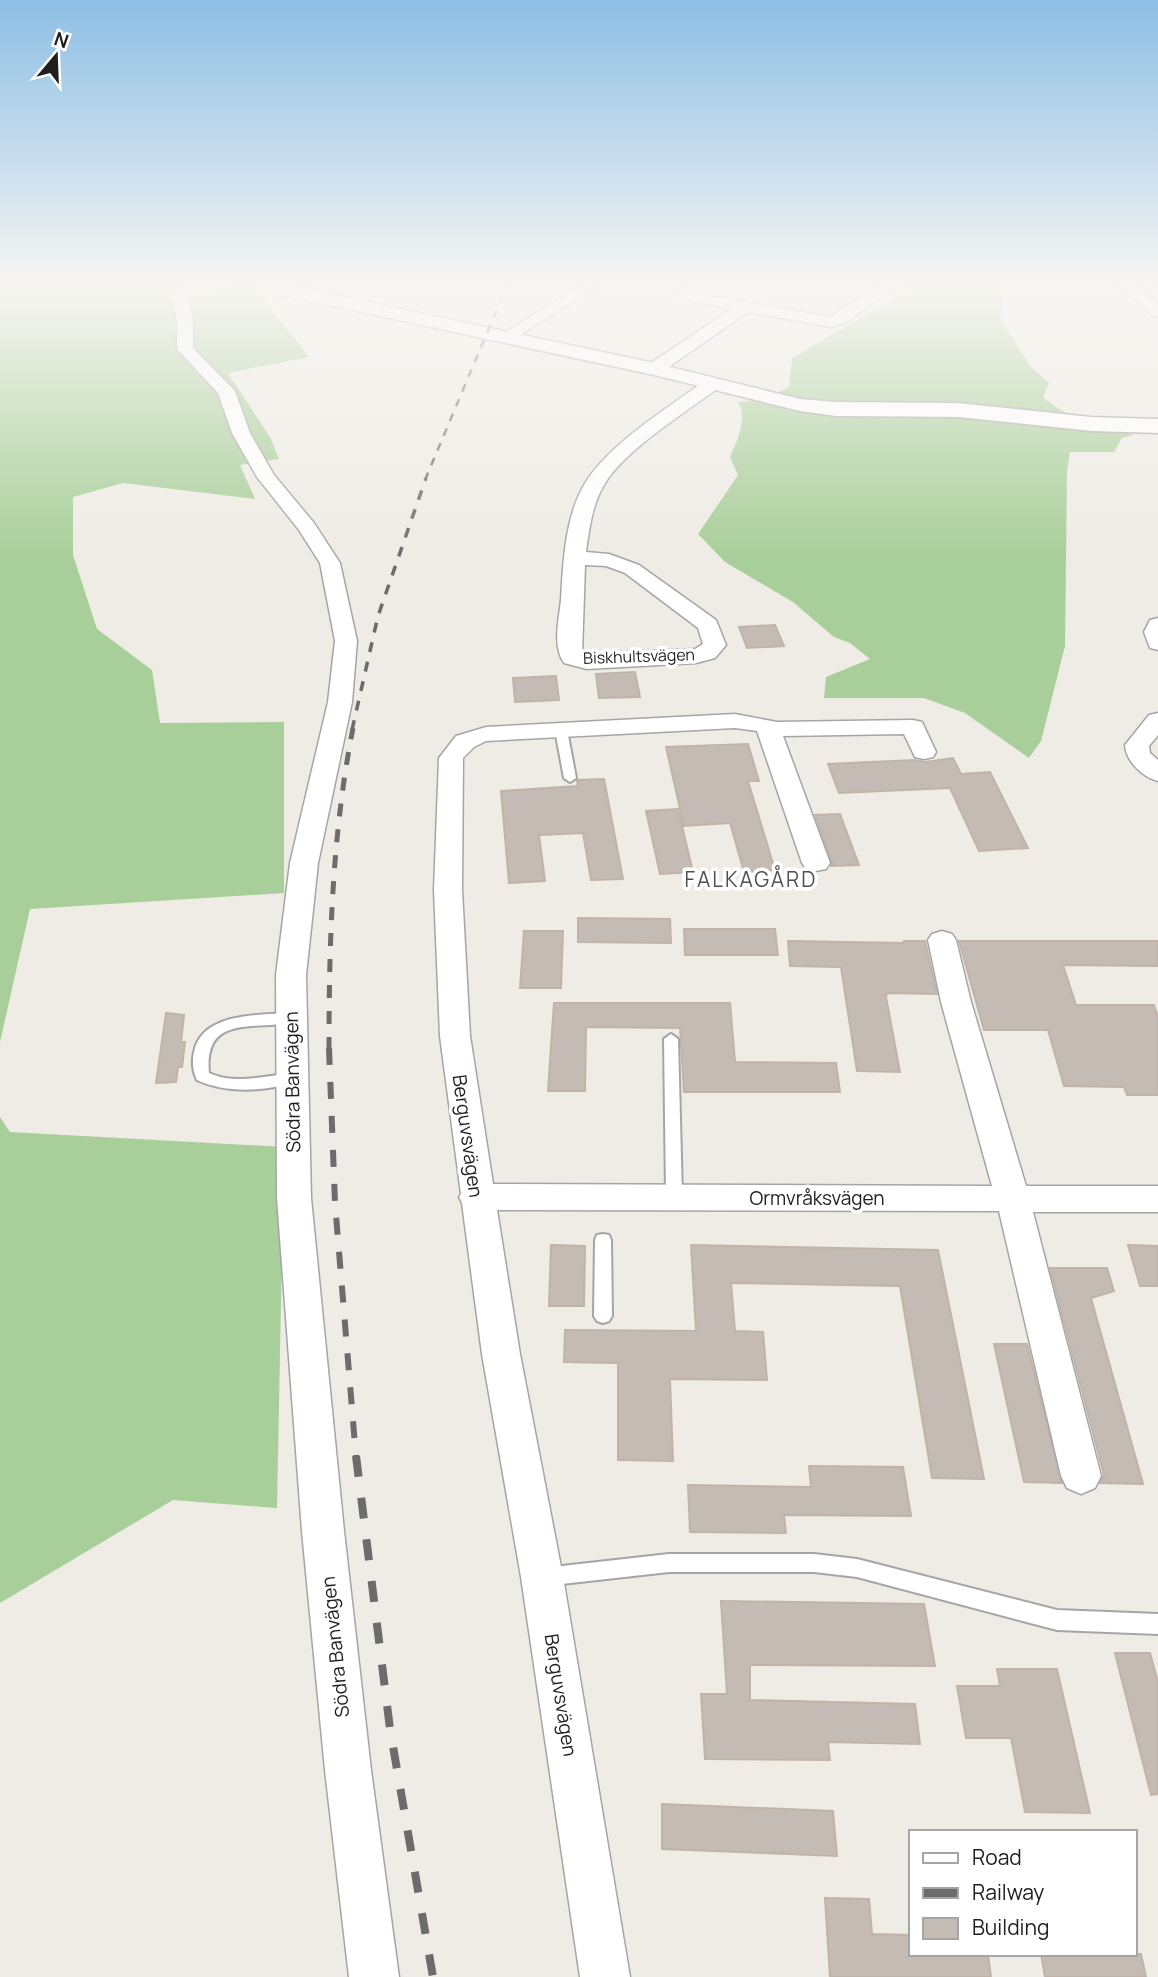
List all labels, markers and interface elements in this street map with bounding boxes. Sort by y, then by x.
north arrow [21,21,91,91]
text: N [51,25,72,54]
street label: Biskhultsvägen [583,643,695,669]
district label: FALKAGÅRD [685,865,817,893]
street label: Södra Banvägen [278,1011,306,1153]
street label: Berguvsvägen [447,1073,489,1199]
street label: Ormvråksvägen [749,1185,885,1211]
street label: Södra Banvägen [315,1575,355,1719]
street label: Berguvsvägen [538,1632,584,1758]
legend [909,1830,1137,1956]
text: Road [972,1843,1022,1871]
text: Railway [972,1878,1044,1906]
text: Building [972,1913,1049,1941]

